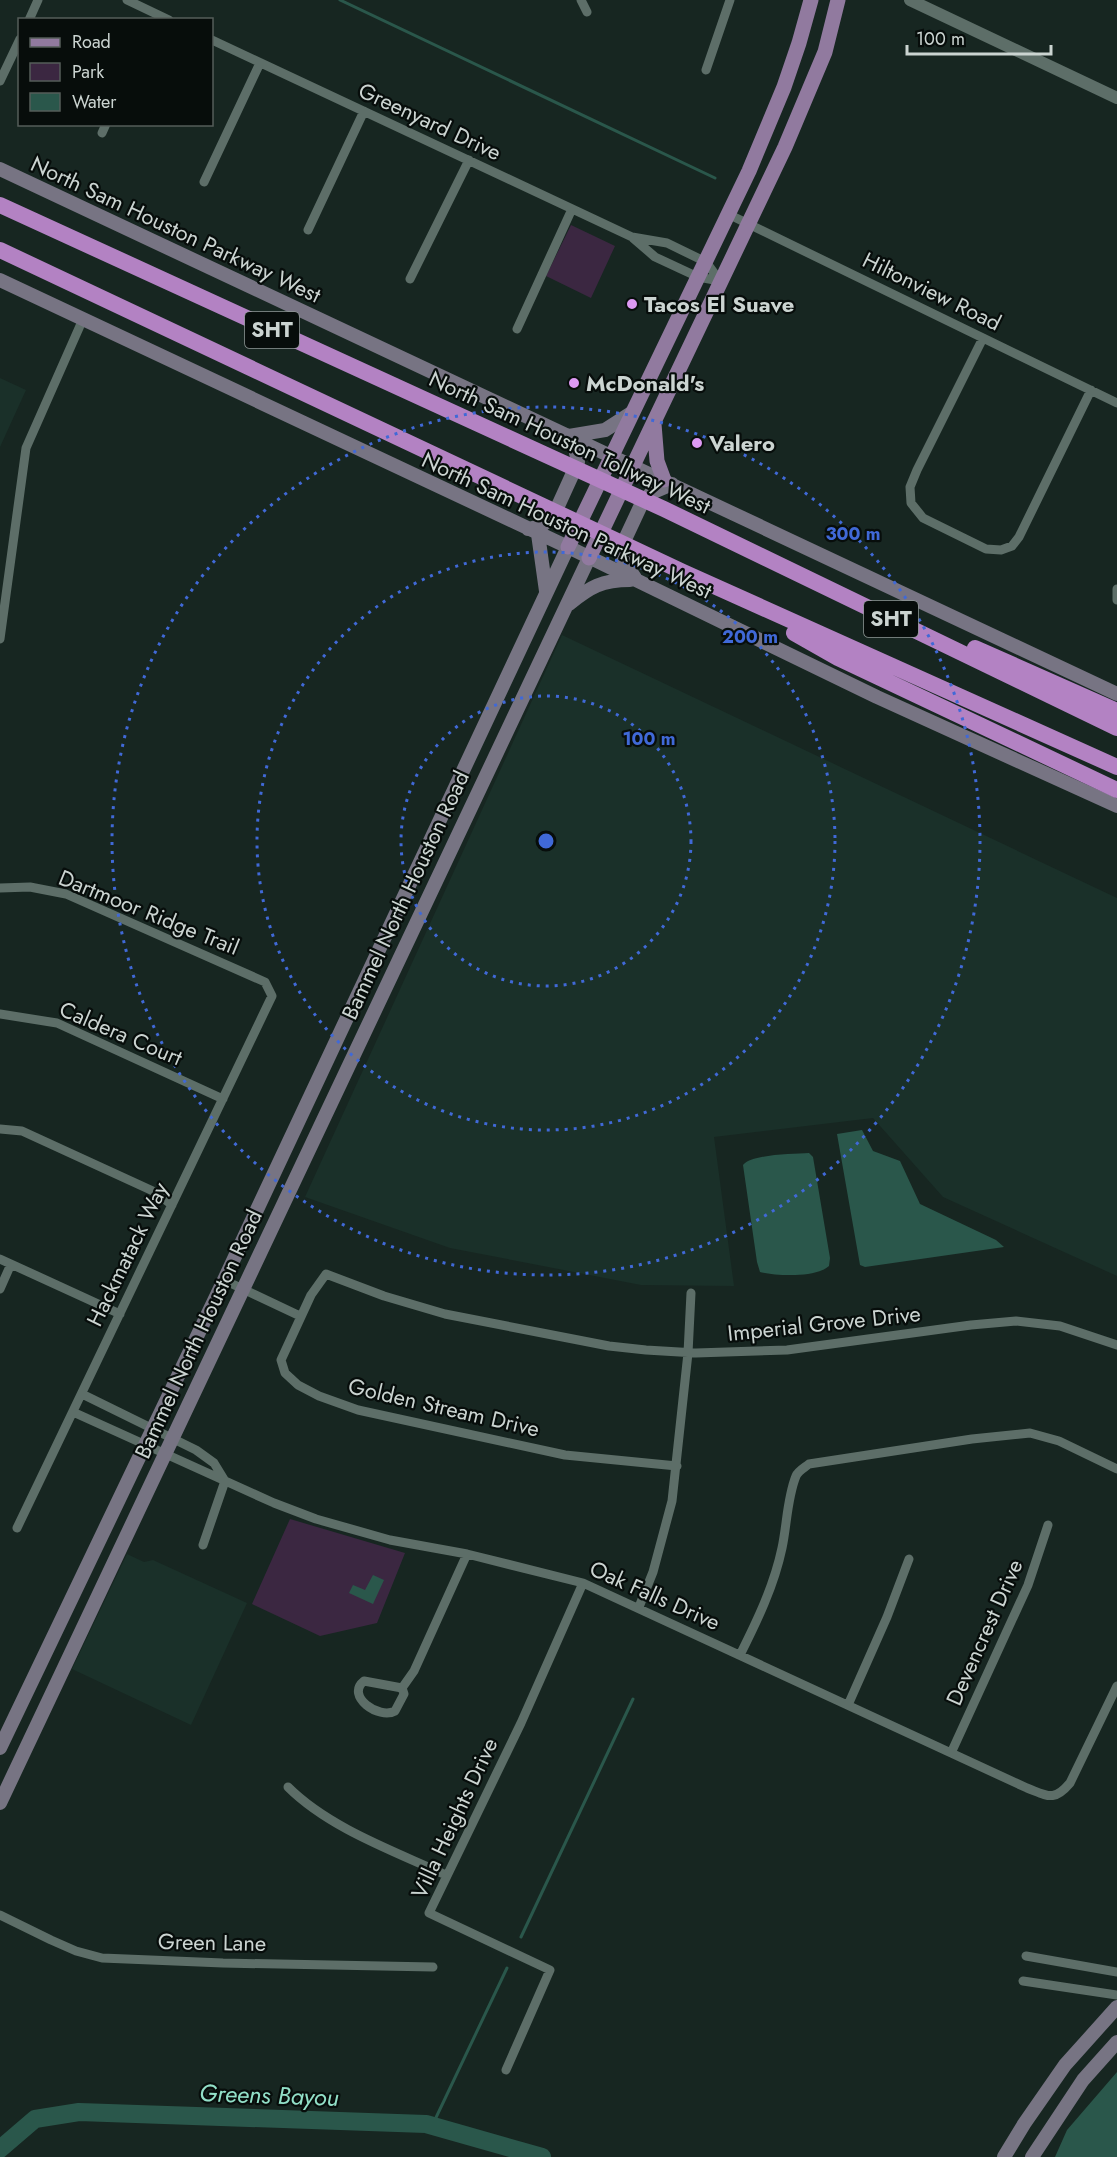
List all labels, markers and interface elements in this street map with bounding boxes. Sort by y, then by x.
legend [18,18,213,126]
scale bar [907,18,1051,56]
text: 100 m [916,26,965,52]
text: Road [72,29,111,55]
text: Park [72,59,104,85]
street label: Greenyard Drive [353,74,507,168]
text: Water [72,89,117,115]
street label: North Sam Houston Parkway West [26,148,327,311]
street label: Hiltonview Road [857,244,1007,338]
place label: Tacos El Suave [644,288,794,320]
marker: Tacos El Suave [625,297,639,311]
road number: SHT [245,312,299,348]
street label: North Sam Houston Tollway West [424,363,717,522]
place label: McDonald's [586,367,704,399]
marker: McDonald's [567,376,581,390]
place label: Valero [708,427,775,459]
marker: Valero [690,436,704,450]
street label: North Sam Houston Parkway West [417,444,718,607]
text: 300 m [825,521,881,547]
road number: SHT [864,601,918,637]
text: 200 m [722,624,778,650]
text: 100 m [622,726,676,752]
street label: Bammel North Houston Road [333,765,477,1025]
centre of rings [536,831,556,851]
street label: Dartmoor Ridge Trail [54,861,244,963]
street label: Caldera Court [55,993,188,1074]
street label: Hackmatack Way [78,1176,176,1331]
street label: Bammel North Houston Road [126,1204,270,1464]
street label: Imperial Grove Drive [726,1297,922,1349]
street label: Golden Stream Drive [345,1369,543,1445]
street label: Oak Falls Drive [585,1552,725,1638]
street label: Devencrest Drive [937,1554,1031,1710]
street label: Villa Heights Drive [403,1732,505,1904]
street label: Green Lane [158,1925,266,1959]
water label: Greens Bayou [199,2075,339,2115]

